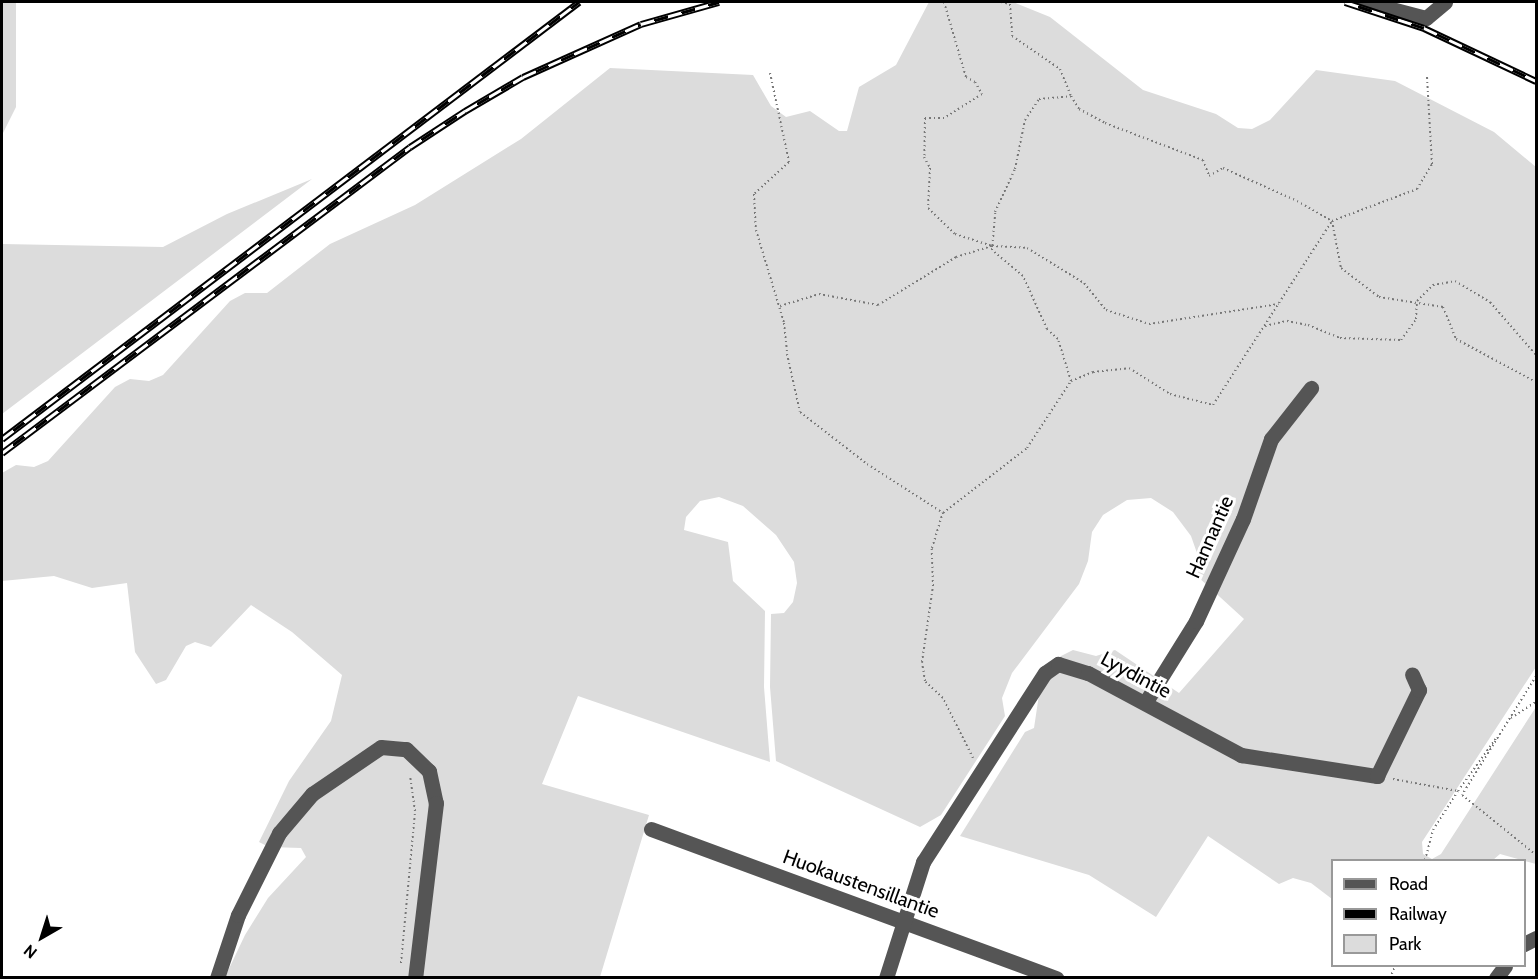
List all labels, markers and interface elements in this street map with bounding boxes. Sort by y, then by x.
street label: Hannantie [1181,492,1239,582]
street label: Lyydintie [1097,647,1175,703]
street label: Huokaustensillantie [780,845,942,923]
legend [1331,859,1526,967]
text: Road [1389,873,1428,895]
text: Railway [1389,903,1447,925]
north arrow [12,907,72,967]
text: Park [1389,933,1421,955]
text: N [20,940,41,962]

